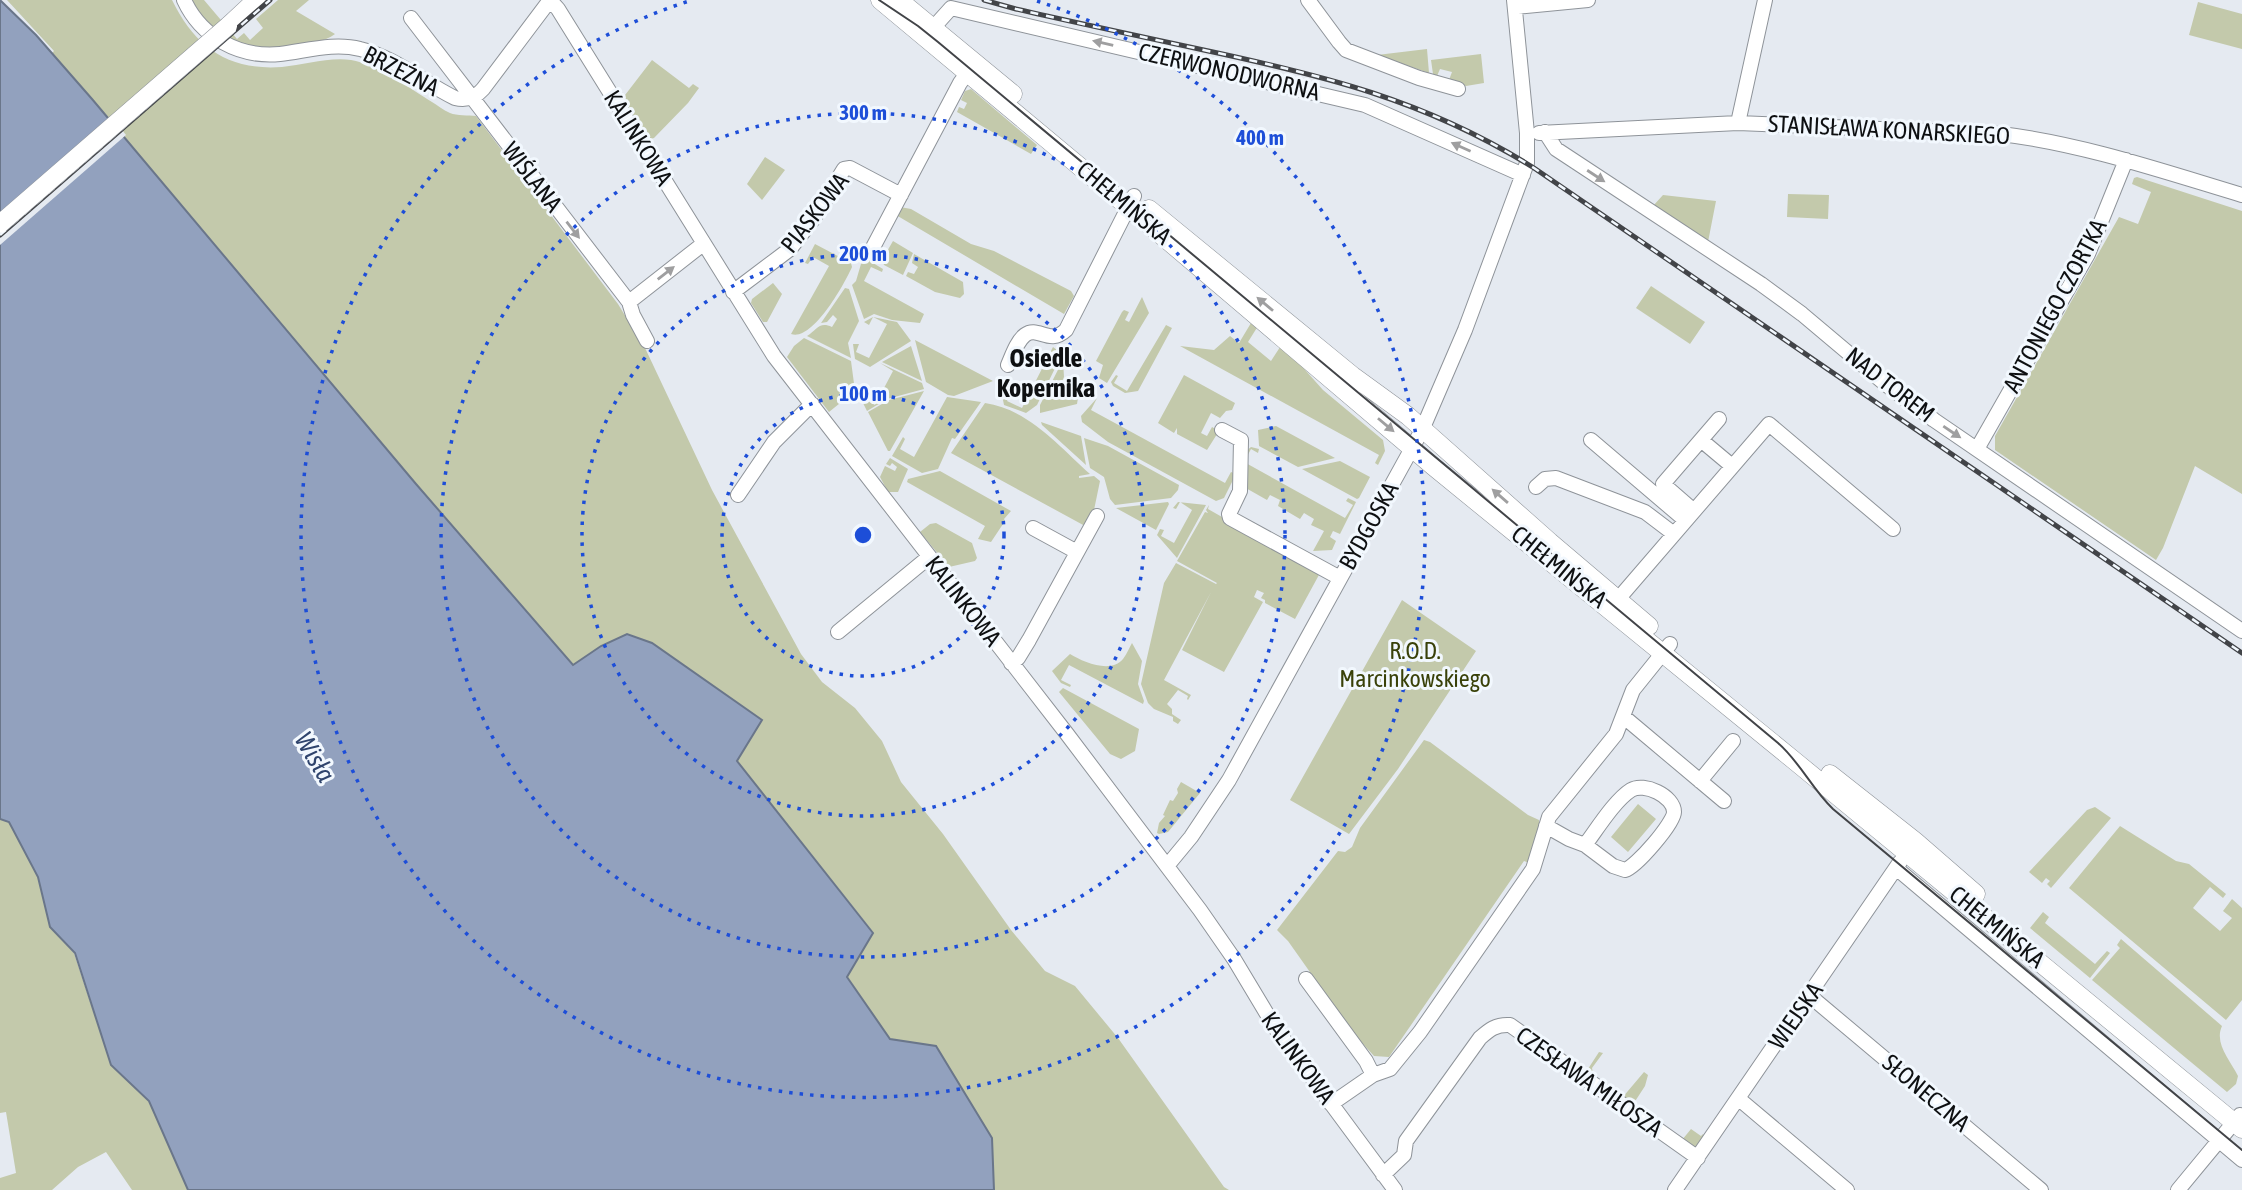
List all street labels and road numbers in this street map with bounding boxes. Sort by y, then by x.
street label: CZERWONODWORNA [1136,38,1323,106]
street label: BRZEŹNA [359,40,444,101]
street label: KALINKOWA [599,85,678,190]
street label: STANISŁAWA KONARSKIEGO [1767,110,2011,149]
street label: WIŚLANA [497,137,568,217]
street label: CHEŁMIŃSKA [1072,156,1177,250]
street label: PIASKOWA [775,167,854,258]
street label: ANTONIEGO CZORTKA [1998,214,2112,397]
street label: NAD TOREM [1841,342,1940,428]
street label: BYDGOSKA [1334,477,1404,574]
street label: CHEŁMIŃSKA [1506,520,1612,613]
street label: KALINKOWA [920,550,1007,651]
street label: CHEŁMIŃSKA [1944,880,2050,973]
street label: WIEJSKA [1763,977,1828,1054]
street label: KALINKOWA [1256,1007,1341,1109]
street label: CZESŁAWA MIŁOSZA [1511,1021,1668,1142]
street label: SŁONECZNA [1877,1049,1975,1137]

